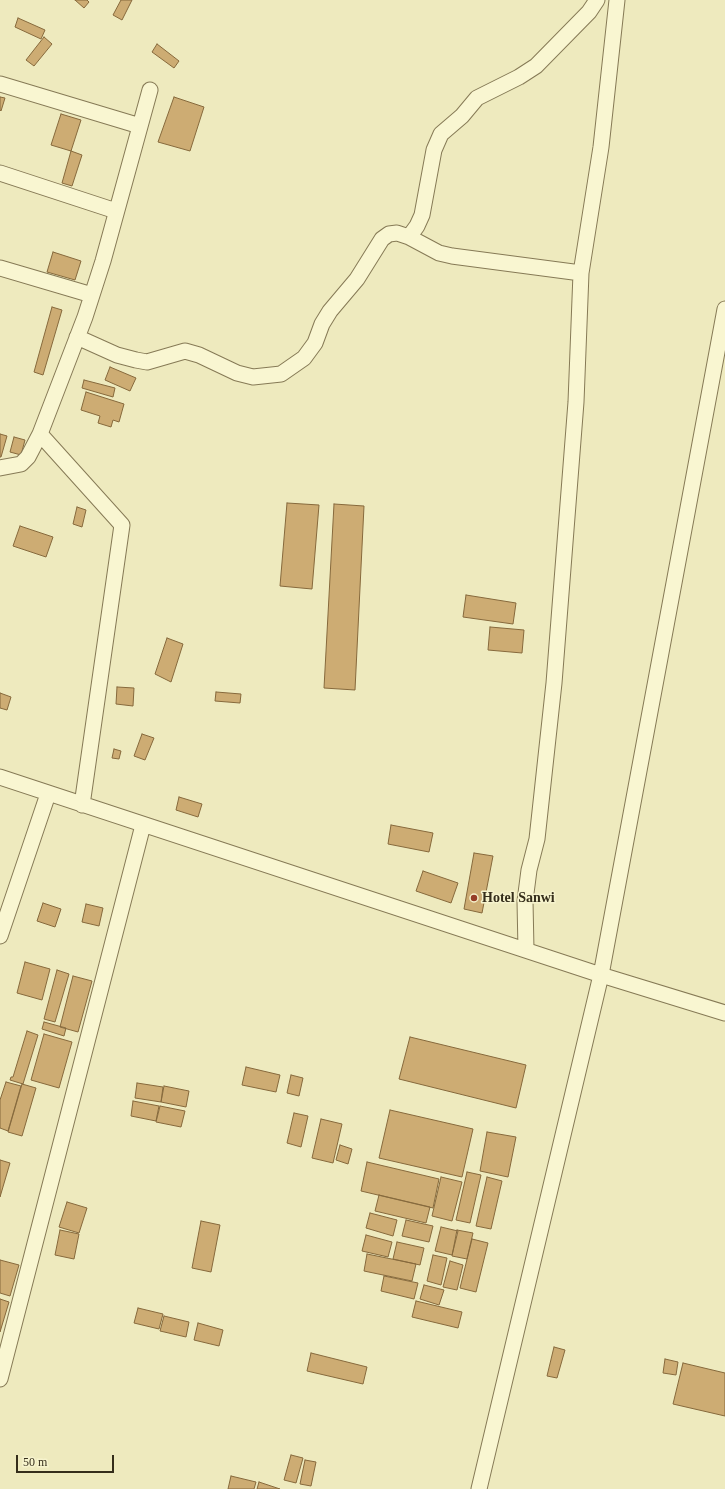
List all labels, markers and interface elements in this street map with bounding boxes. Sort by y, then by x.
place label: Hotel Sanwi [482,890,555,906]
marker: Hotel Sanwi [469,893,479,903]
scale bar [18,1447,116,1473]
text: 50 m [23,1455,47,1469]

